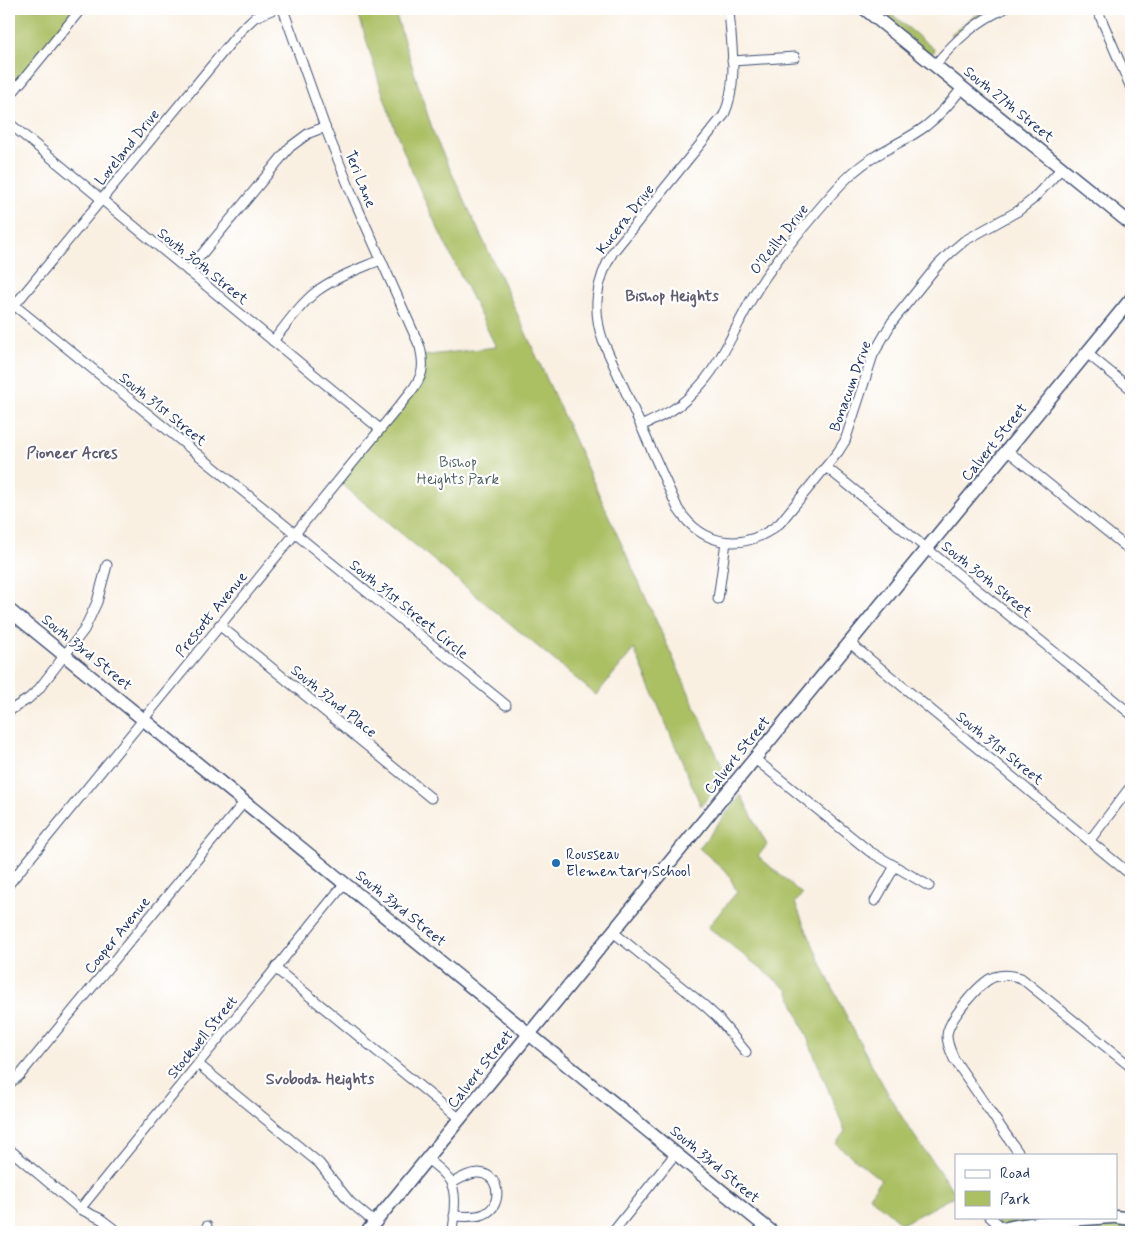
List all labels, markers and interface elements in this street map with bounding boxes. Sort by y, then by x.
street label: South 27th Street [959,62,1058,148]
street label: Loveland Drive [91,105,165,190]
street label: Teri Lane [340,148,381,211]
street label: Kucera Drive [592,180,660,259]
street label: O'Reilly Drive [746,200,814,279]
street label: South 30th Street [153,224,252,310]
district label: Bishop Heights [625,286,720,308]
street label: Bonacum Drive [825,338,877,435]
street label: South 31st Street [114,368,210,451]
street label: Calvert Street [957,400,1032,486]
district label: Pioneer Acres [26,443,118,464]
park label: Bishop Heights Park [417,453,500,490]
street label: South 30th Street [937,537,1036,623]
street label: South 31st Street Circle [345,556,472,664]
street label: Prescott Avenue [171,568,253,662]
street label: South 33rd Street [37,610,136,696]
street label: South 32nd Place [286,661,381,743]
street label: South 31st Street [951,707,1047,790]
street label: Calvert Street [700,713,775,799]
place label: Rousseau Elementary School [566,845,691,882]
marker: Rousseau Elementary School [550,857,562,869]
street label: South 33rd Street [351,866,450,952]
street label: Cooper Avenue [80,893,155,979]
street label: Stockwell Street [163,992,243,1083]
street label: Calvert Street [443,1027,518,1113]
district label: Svoboda Heights [266,1069,375,1091]
street label: South 33rd Street [665,1121,763,1208]
legend [955,1154,1118,1218]
text: Road [1000,1164,1030,1184]
text: Park [1000,1190,1030,1210]

